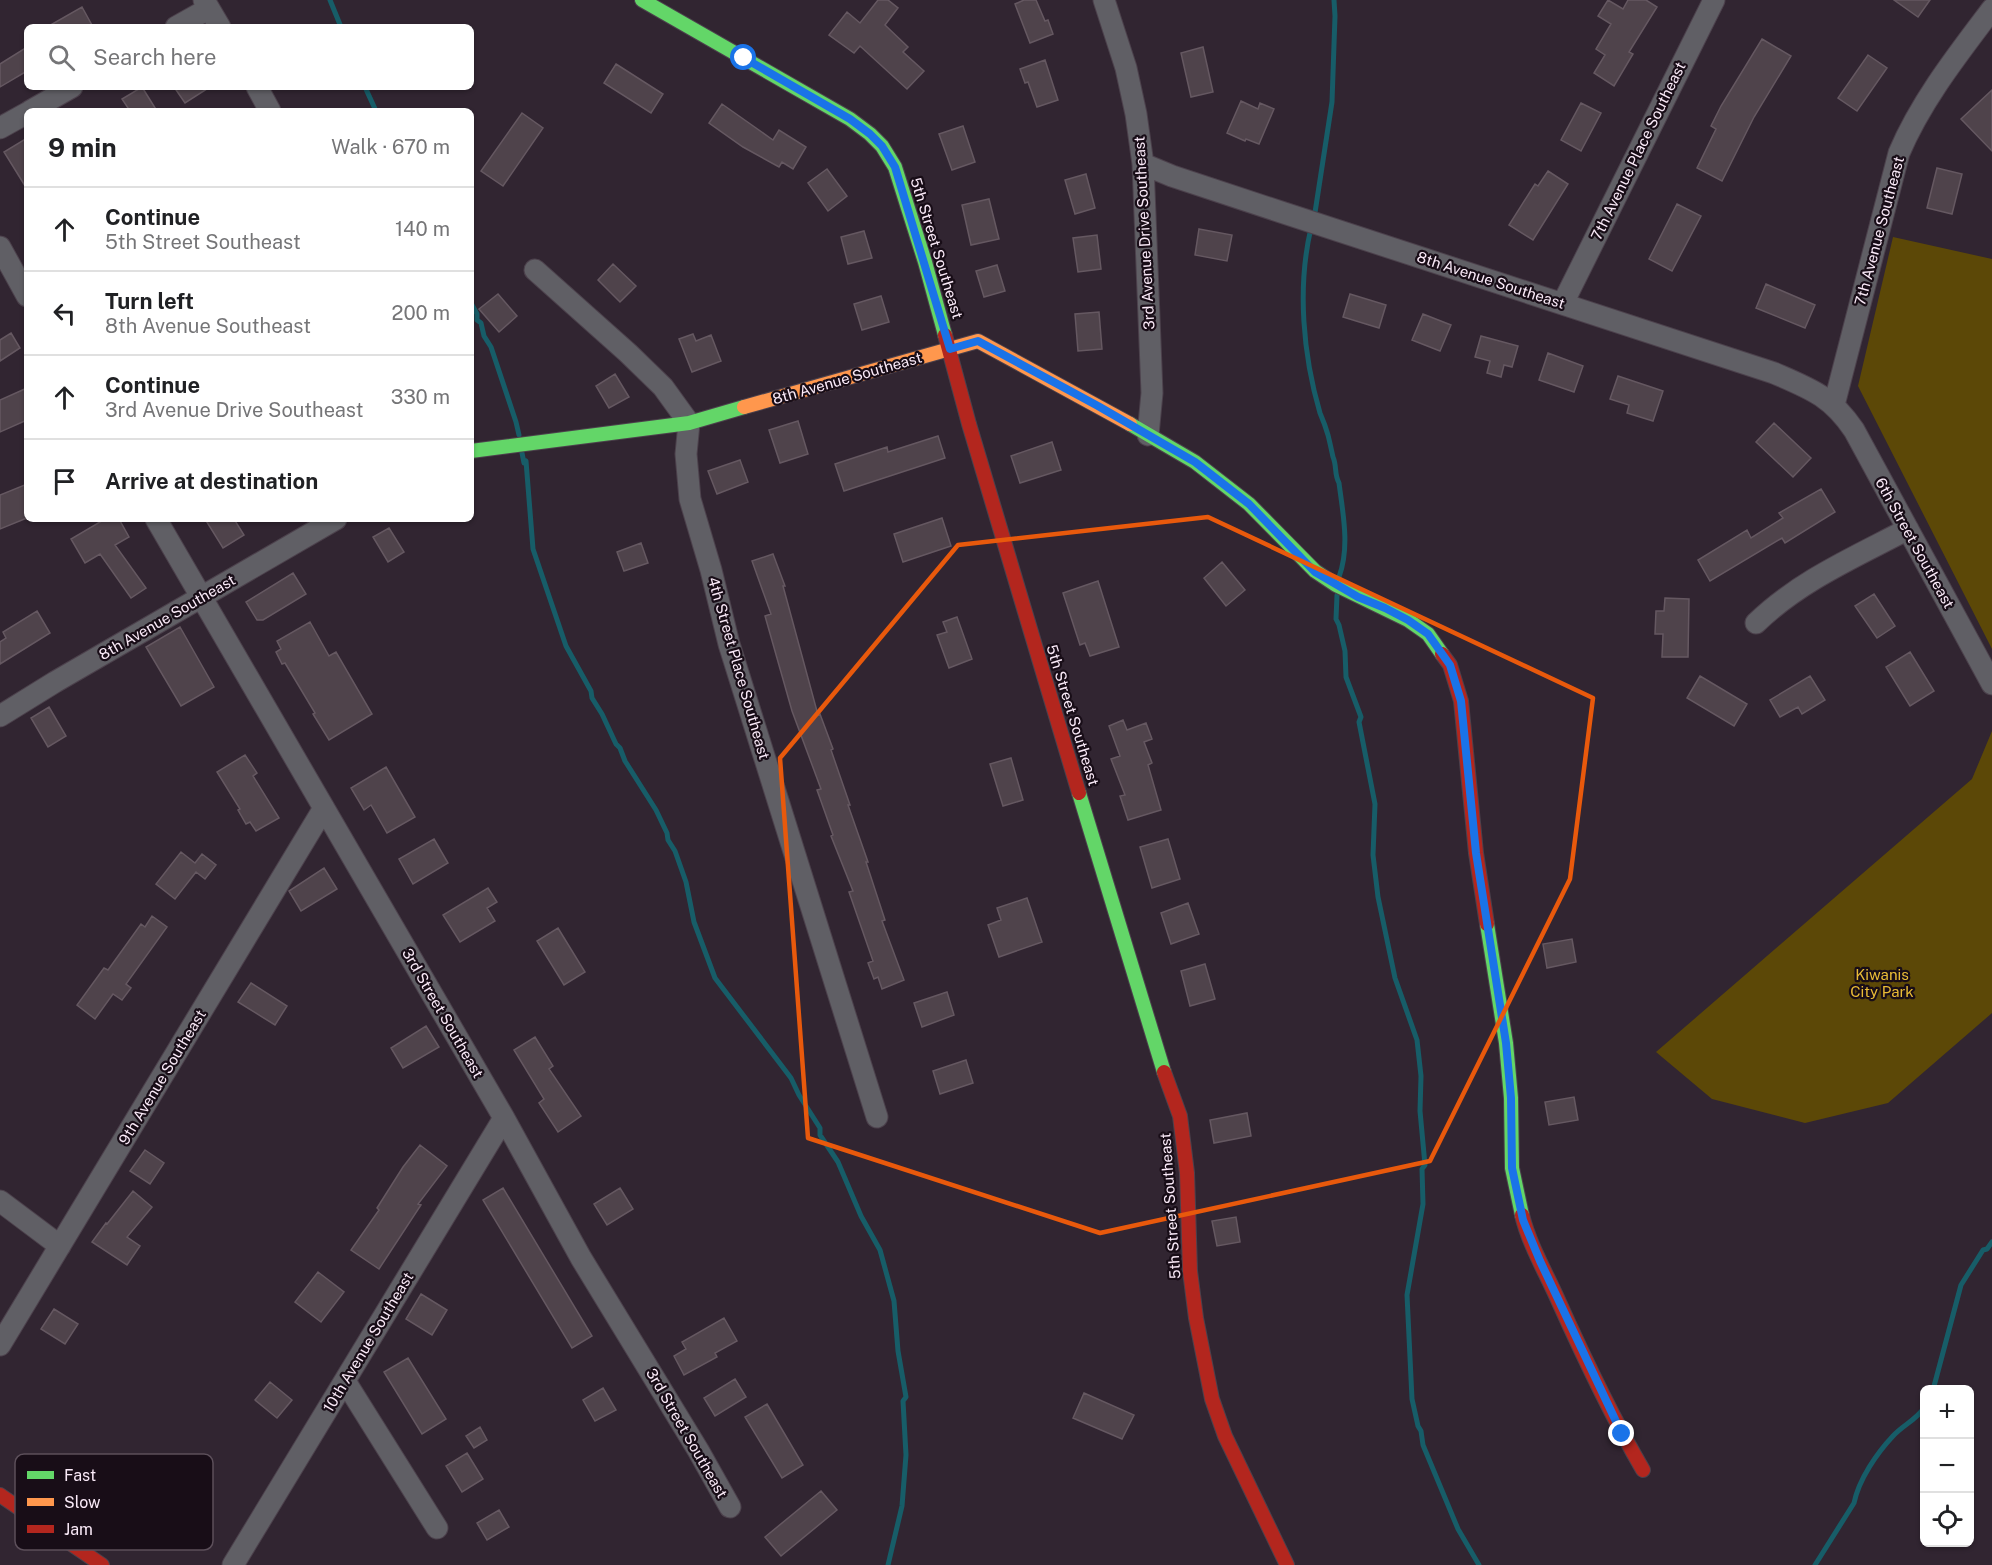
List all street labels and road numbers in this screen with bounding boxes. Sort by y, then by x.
street label: 7th Avenue Place Southeast [1587,59,1689,243]
street label: 3rd Avenue Drive Southeast [1130,136,1158,330]
street label: 7th Avenue Southeast [1851,154,1907,307]
street label: 5th Street Southeast [907,175,967,321]
street label: 8th Avenue Southeast [1415,248,1567,312]
street label: 8th Avenue Southeast [770,348,924,407]
street label: 6th Street Southeast [1872,475,1958,611]
street label: 8th Avenue Southeast [96,571,238,663]
street label: 4th Street Place Southeast [705,575,773,761]
street label: 5th Street Southeast [1043,642,1103,788]
street label: 3rd Street Southeast [399,945,487,1081]
street label: 9th Avenue Southeast [115,1006,209,1147]
street label: 5th Street Southeast [1156,1132,1184,1280]
street label: 10th Avenue Southeast [319,1269,417,1415]
street label: 3rd Street Southeast [643,1365,731,1501]

